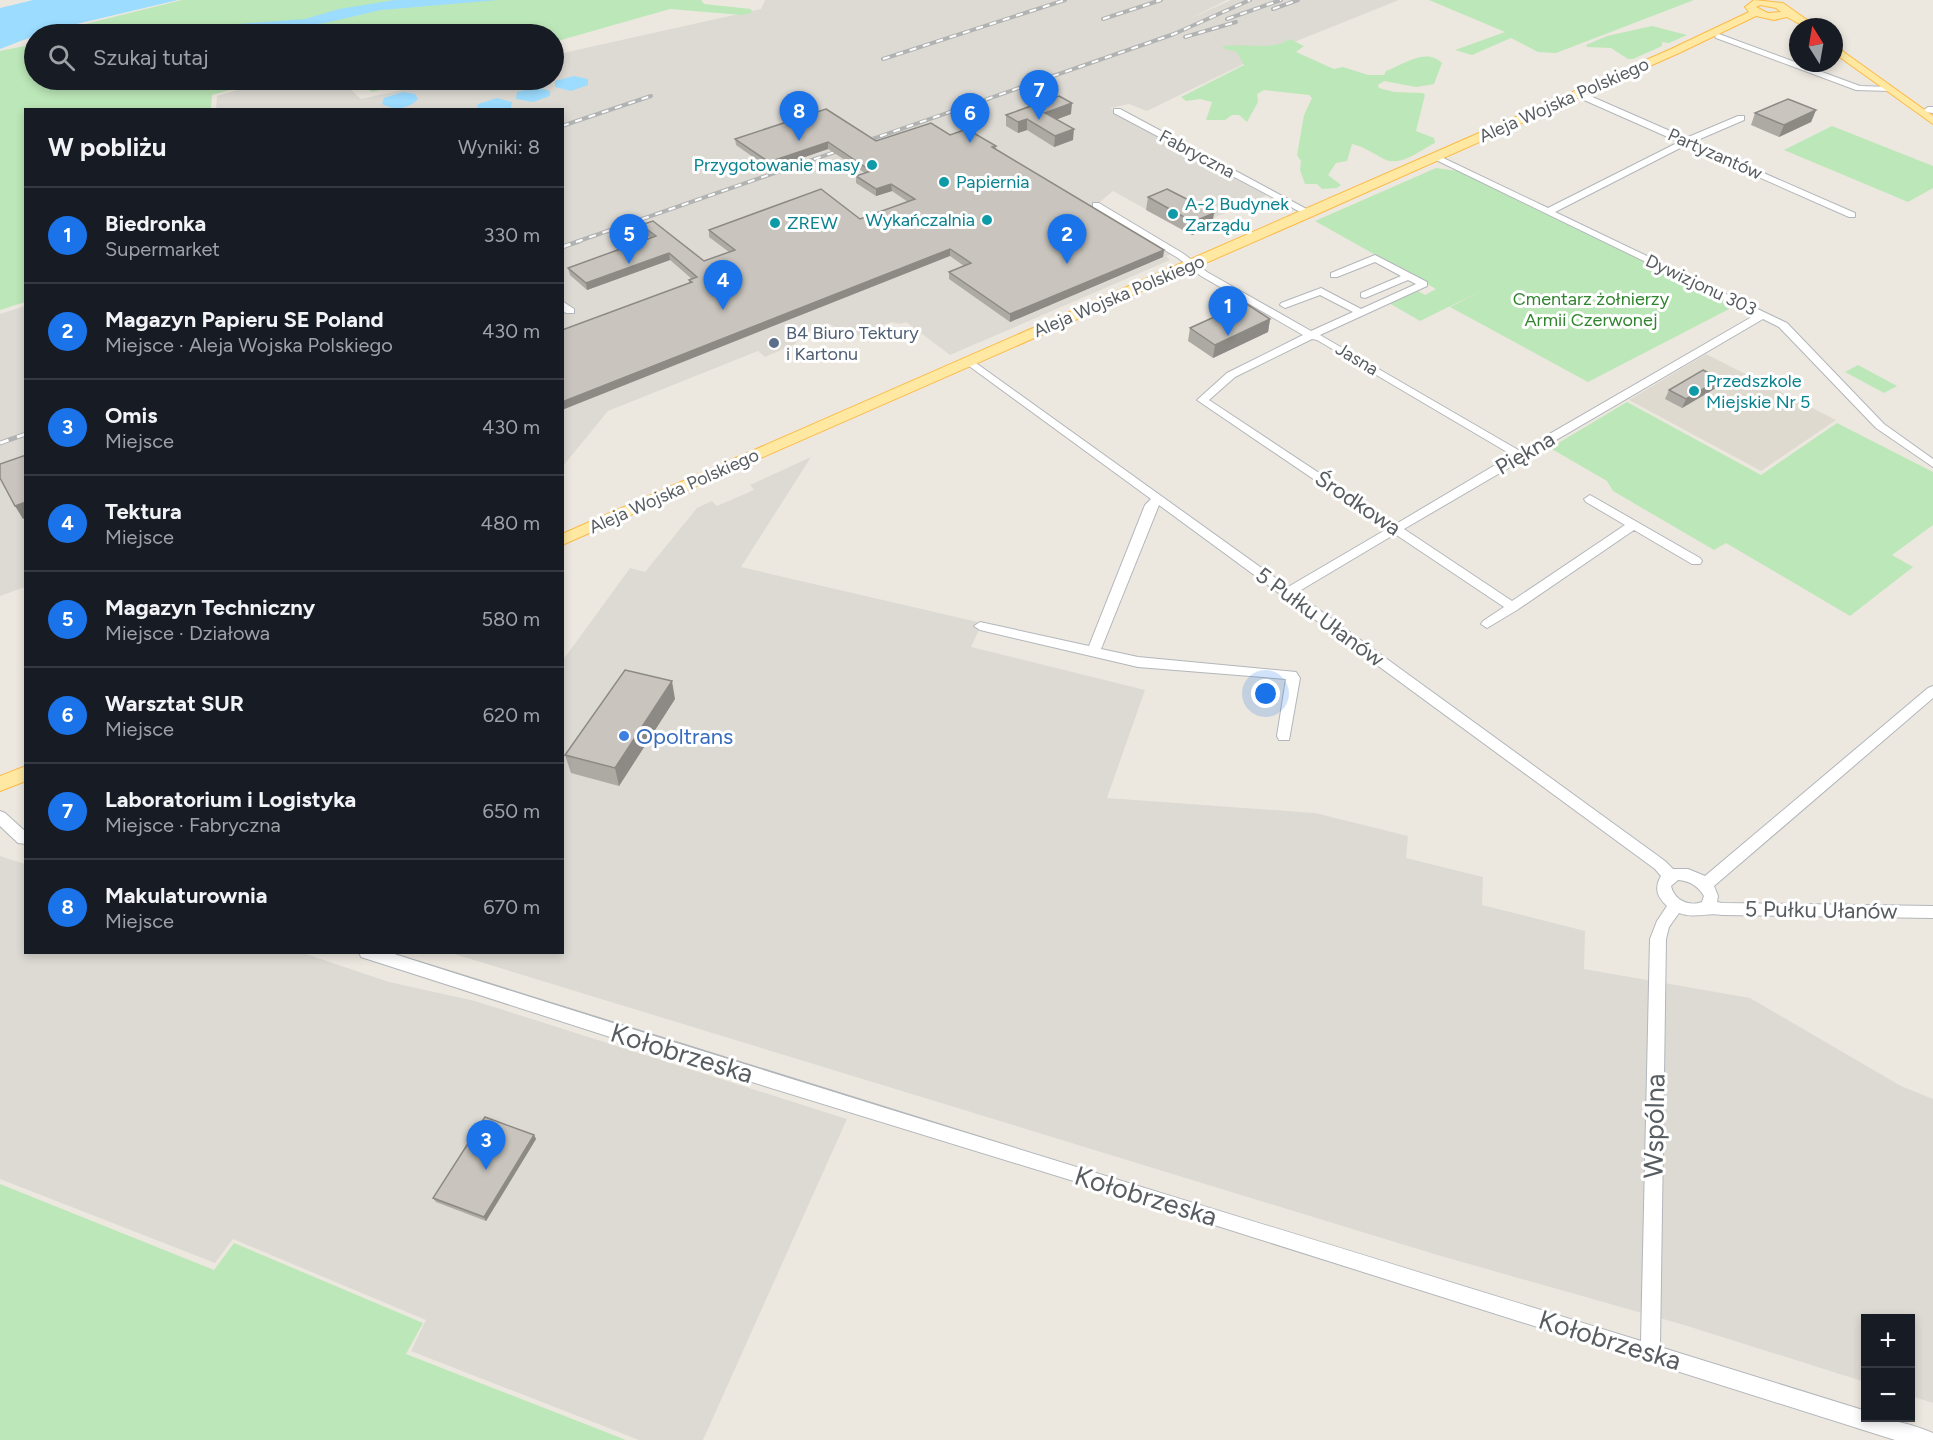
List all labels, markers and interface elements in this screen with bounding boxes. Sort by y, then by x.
north arrow [1789,18,1843,72]
search box [24,24,564,90]
icon: search [45,41,78,74]
text: Szukaj tutaj [93,44,209,71]
street label: Aleja Wojska Polskiego [1476,53,1652,147]
pin: 7 [1020,70,1058,120]
pin: 8 [780,92,818,141]
pin: 6 [950,94,990,143]
street label: Partyzantów [1664,123,1766,185]
street label: Fabryczna [1155,125,1239,183]
text: W pobliżu [48,131,166,163]
text: Wyniki: 8 [458,135,540,159]
place label: Przygotowanie masy [694,154,861,176]
marker: Przygotowanie masy [865,158,879,172]
place label: Papiernia [956,171,1030,193]
marker: Papiernia [937,175,951,189]
place label: A-2 Budynek Zarządu [1185,193,1289,236]
marker: A-2 Budynek Zarządu [1166,207,1180,221]
place label: Wykańczalnia [865,209,975,231]
text: Biedronka [105,210,206,237]
place label: ZREW [787,212,838,234]
marker: Wykańczalnia [980,213,994,227]
pin: 5 [610,214,648,264]
pin: 2 [1048,214,1086,264]
marker: ZREW [768,216,782,230]
text: 1 [63,223,72,247]
text: 330 m [483,223,540,247]
text: Supermarket [105,237,220,261]
street label: Aleja Wojska Polskiego [1030,250,1208,342]
street label: Dywizjonu 303 [1642,250,1760,320]
pin: 4 [704,260,742,310]
pin: 1 [1208,286,1248,336]
park label: Cmentarz żołnierzy Armii Czerwonej [1513,288,1670,331]
text: Magazyn Papieru SE Poland [105,306,384,333]
text: 2 [62,319,73,343]
text: 430 m [482,319,540,343]
place label: B4 Biuro Tektury i Kartonu [786,322,919,365]
text: Miejsce · Aleja Wojska Polskiego [105,333,393,357]
marker: B4 Biuro Tektury i Kartonu [767,336,781,350]
street label: Jasna [1332,338,1382,380]
place label: Przedszkole Miejskie Nr 5 [1706,370,1810,413]
marker: Przedszkole Miejskie Nr 5 [1687,384,1701,398]
text: Omis [105,402,158,429]
text: 3 [62,415,73,439]
text: 430 m [482,415,540,439]
street label: Piękna [1491,425,1559,481]
text: Miejsce [105,429,174,453]
street label: Aleja Wojska Polskiego [586,444,762,538]
street label: Środkowa [1310,464,1406,542]
text: Tektura [105,498,182,525]
text: 4 [61,511,74,535]
text: 480 m [481,511,540,535]
text: Miejsce [105,525,174,549]
street label: 5 Pułku Ułanów [1250,561,1390,673]
text: Magazyn Techniczny [105,594,315,621]
text: 5 [62,607,73,631]
text: 580 m [481,607,540,631]
text: Miejsce · Działowa [105,621,270,645]
your location [1251,679,1280,708]
text: Warsztat SUR [105,690,244,717]
text: 6 [62,703,73,727]
text: 620 m [483,703,540,727]
text: Miejsce [105,717,174,741]
place label: Opoltrans [636,723,733,750]
marker: Opoltrans [617,729,631,743]
text: Laboratorium i Logistyka [105,786,356,813]
text: 7 [62,799,73,823]
text: 650 m [482,799,540,823]
text: Miejsce · Fabryczna [105,813,281,837]
text: Makulaturownia [105,882,267,909]
text: 8 [61,895,74,919]
text: 670 m [483,895,540,919]
street label: 5 Pułku Ułanów [1744,895,1898,925]
text: Miejsce [105,909,174,933]
street label: Kołobrzeska [607,1016,757,1090]
street label: Wspólna [1637,1073,1671,1179]
pin: 3 [466,1120,506,1170]
street label: Kołobrzeska [1071,1159,1221,1233]
street label: Kołobrzeska [1535,1303,1685,1377]
map controls [1861,1314,1915,1422]
button: + [1861,1314,1915,1368]
button: − [1861,1368,1915,1422]

